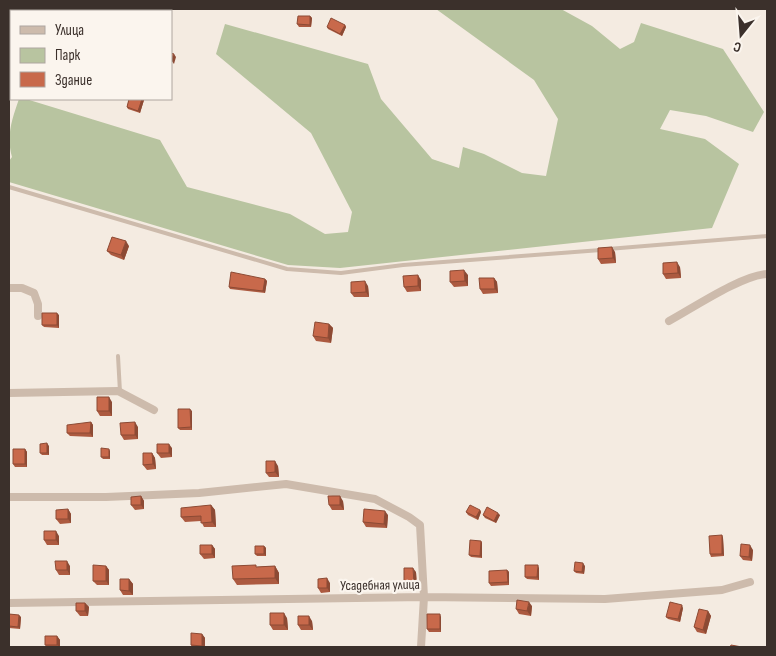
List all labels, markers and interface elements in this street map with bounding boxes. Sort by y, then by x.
legend [10,10,172,100]
north arrow [716,10,766,60]
text: Улица [55,21,84,40]
text: С [731,38,743,56]
text: Парк [55,46,81,65]
text: Здание [55,71,92,90]
street label: Усадебная улица [340,576,420,594]

